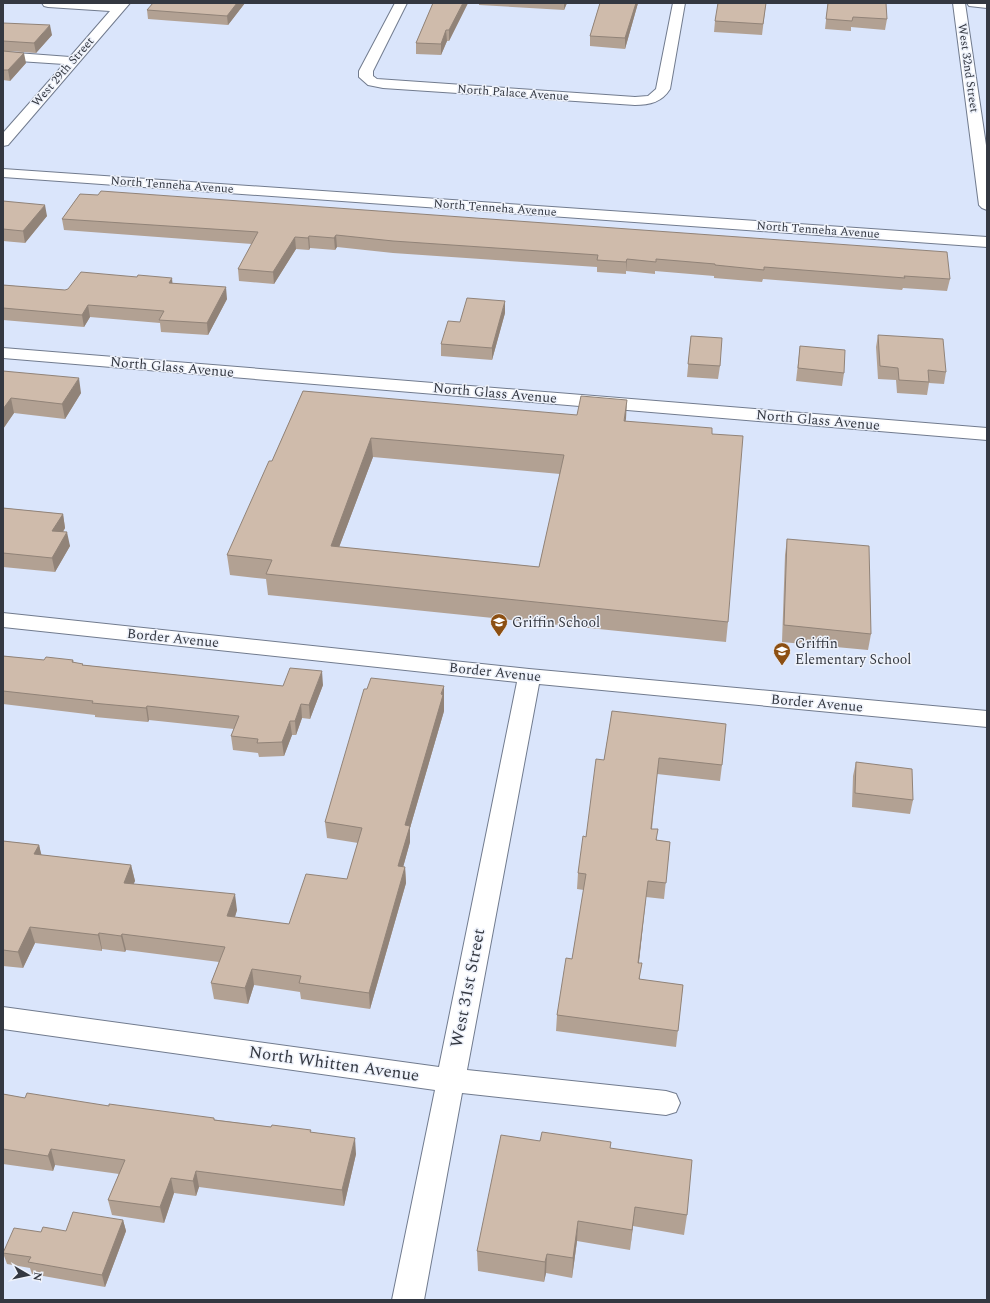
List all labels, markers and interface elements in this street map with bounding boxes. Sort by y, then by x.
street label: West 32nd Street [952,22,984,114]
street label: West 29th Street [27,33,99,111]
street label: North Palace Avenue [457,80,570,106]
street label: North Tenneha Avenue [110,171,234,199]
street label: North Tenneha Avenue [433,194,557,222]
street label: North Tenneha Avenue [756,216,880,244]
street label: North Glass Avenue [109,351,235,383]
street label: North Glass Avenue [432,377,558,409]
street label: North Glass Avenue [755,404,881,436]
school or university icon: Griffin School [489,612,509,637]
place label: Griffin School [512,612,600,633]
street label: Border Avenue [126,623,220,653]
place label: Griffin Elementary School [795,633,911,670]
school or university icon: Griffin Elementary School [772,641,792,666]
street label: Border Avenue [448,657,542,687]
street label: Border Avenue [770,689,864,718]
street label: West 31st Street [444,926,492,1050]
street label: North Whitten Avenue [247,1039,421,1089]
north arrow [8,1255,48,1295]
text: N [28,1271,46,1282]

